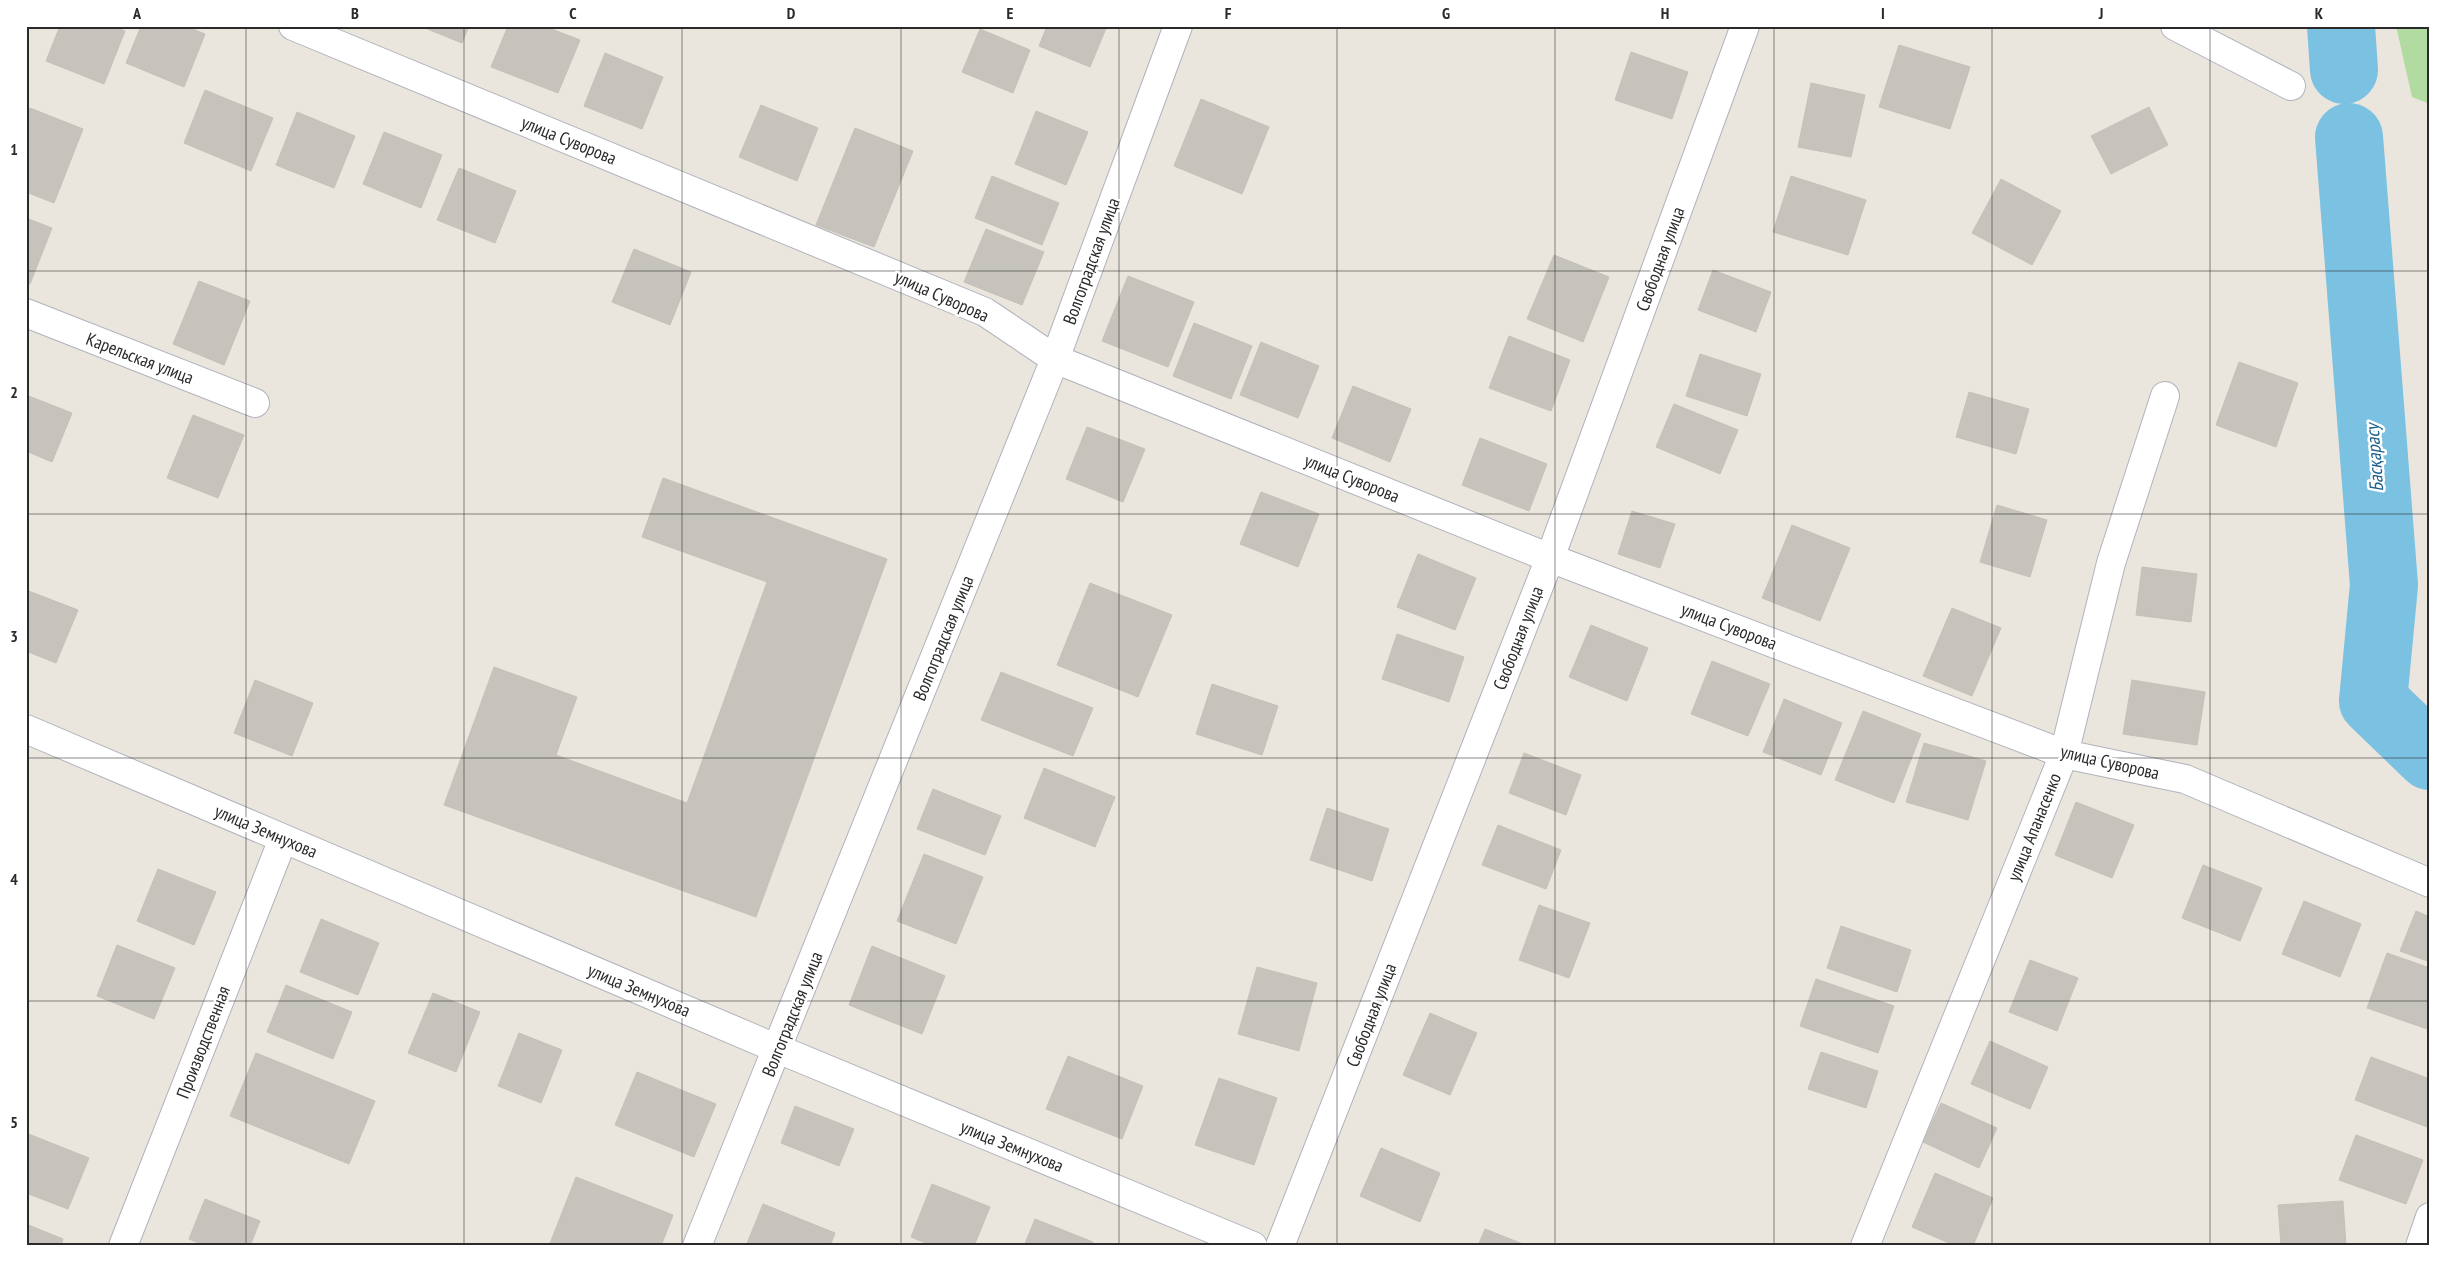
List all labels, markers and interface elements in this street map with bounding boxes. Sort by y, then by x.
text: A [132,3,142,23]
text: B [351,3,359,23]
text: C [569,3,577,23]
text: D [787,3,796,23]
text: E [1007,3,1014,23]
text: F [1225,3,1232,23]
text: G [1442,3,1450,23]
text: H [1661,3,1669,23]
text: I [1881,3,1885,23]
text: J [2098,3,2103,23]
text: K [2315,3,2324,23]
street label: улица Суворова [518,110,620,170]
text: 1 [10,139,18,159]
street label: Волгоградская улица [1057,195,1125,327]
street label: Свободная улица [1630,204,1690,314]
street label: улица Суворова [891,265,993,327]
street label: Карельская улица [83,327,197,389]
text: 2 [10,382,18,402]
water label: Басқарасу [2359,421,2388,493]
street label: улица Суворова [1301,448,1403,508]
street label: Волгоградская улица [907,572,979,704]
street label: Свободная улица [1488,583,1548,693]
street label: улица Суворова [1678,597,1780,655]
text: 3 [10,626,18,646]
street label: улица Суворова [2058,739,2162,785]
street label: улица Апанасенко [2002,769,2066,884]
street label: улица Земнухова [211,799,321,863]
text: 4 [10,869,18,889]
street label: Волгоградская улица [756,948,828,1080]
street label: улица Земнухова [584,958,694,1022]
street label: Свободная улица [1341,960,1401,1070]
street label: Производственная [171,982,235,1102]
text: 5 [10,1112,18,1132]
street label: улица Земнухова [957,1115,1067,1177]

